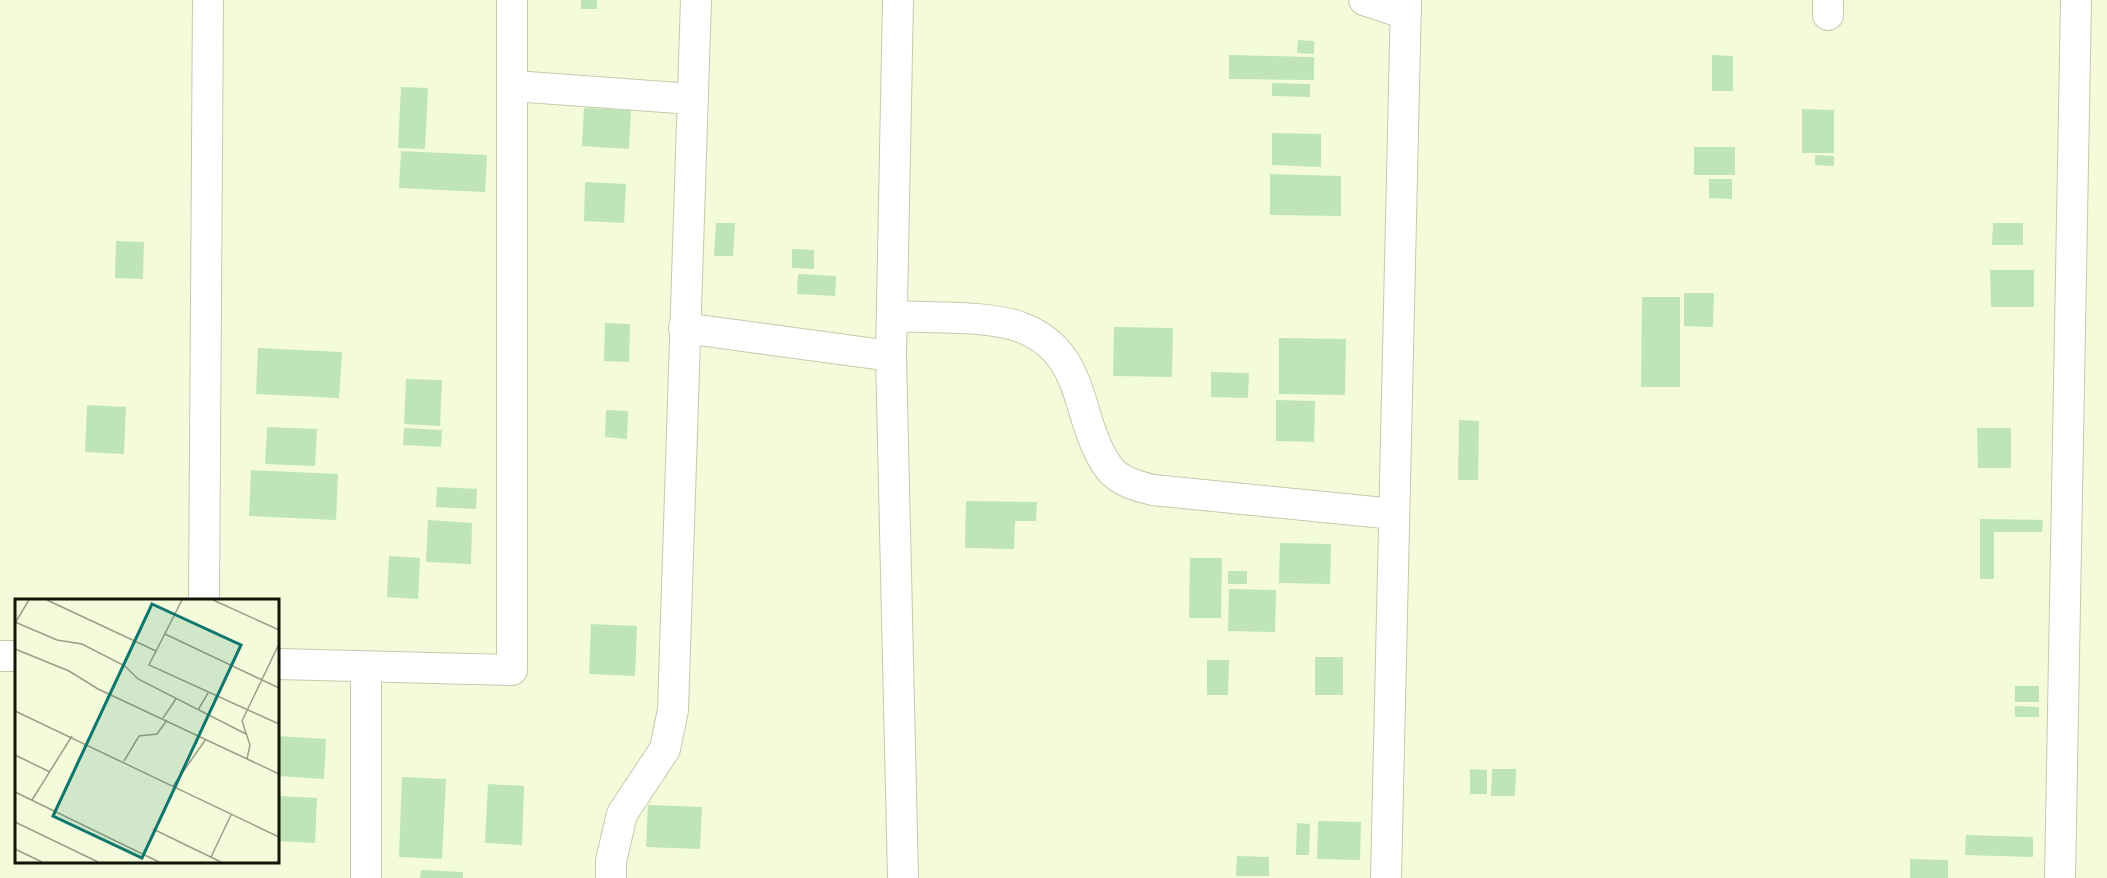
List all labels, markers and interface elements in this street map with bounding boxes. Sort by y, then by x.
inset map [15,599,279,863]

